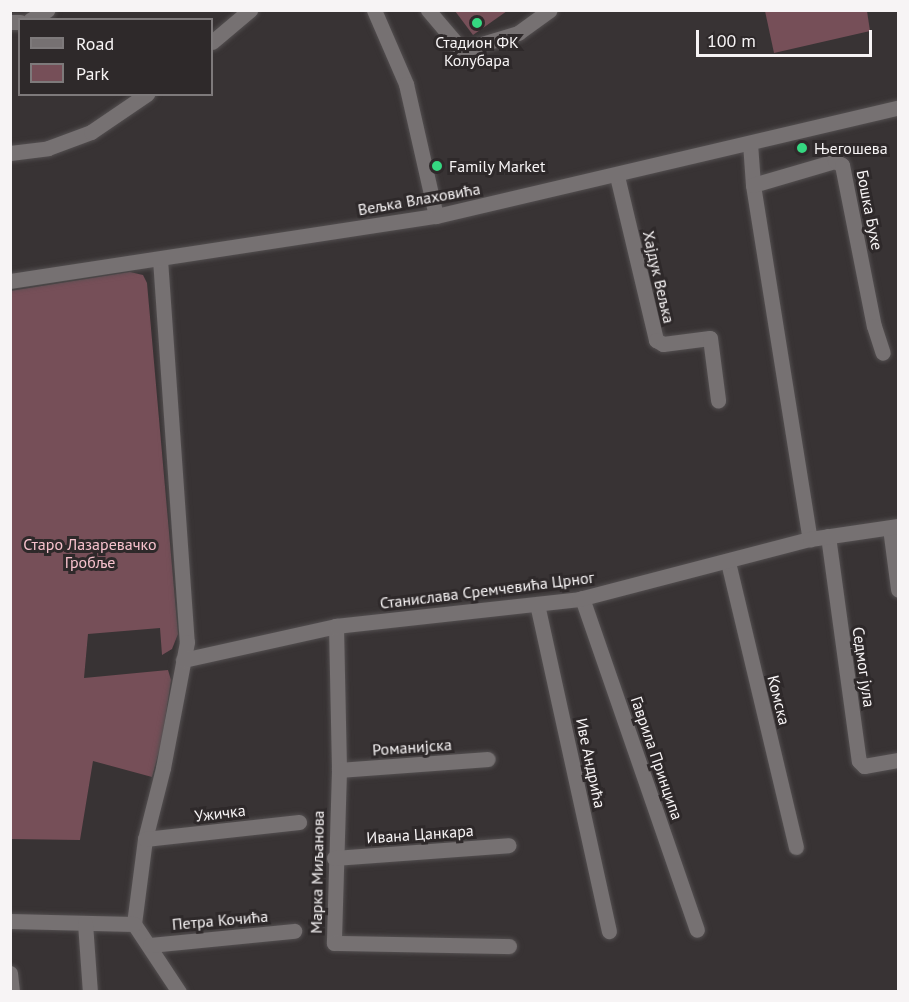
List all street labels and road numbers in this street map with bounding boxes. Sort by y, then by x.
street label: Бошка Бухе [853,168,887,252]
street label: Вељка Влаховића [356,179,482,219]
street label: Хајдук Вељка [639,229,679,325]
street label: Станислава Сремчевића Црног [379,567,595,613]
street label: Седмог јула [849,625,879,709]
street label: Комска [764,673,794,727]
street label: Гаврила Принципа [627,694,687,822]
street label: Иве Андрића [572,716,610,810]
street label: Романијска [372,735,452,759]
street label: Ужичка [193,800,247,826]
street label: Марка Миљанова [306,810,328,934]
street label: Ивана Цанкара [366,821,474,847]
street label: Петра Кочића [171,906,269,934]

